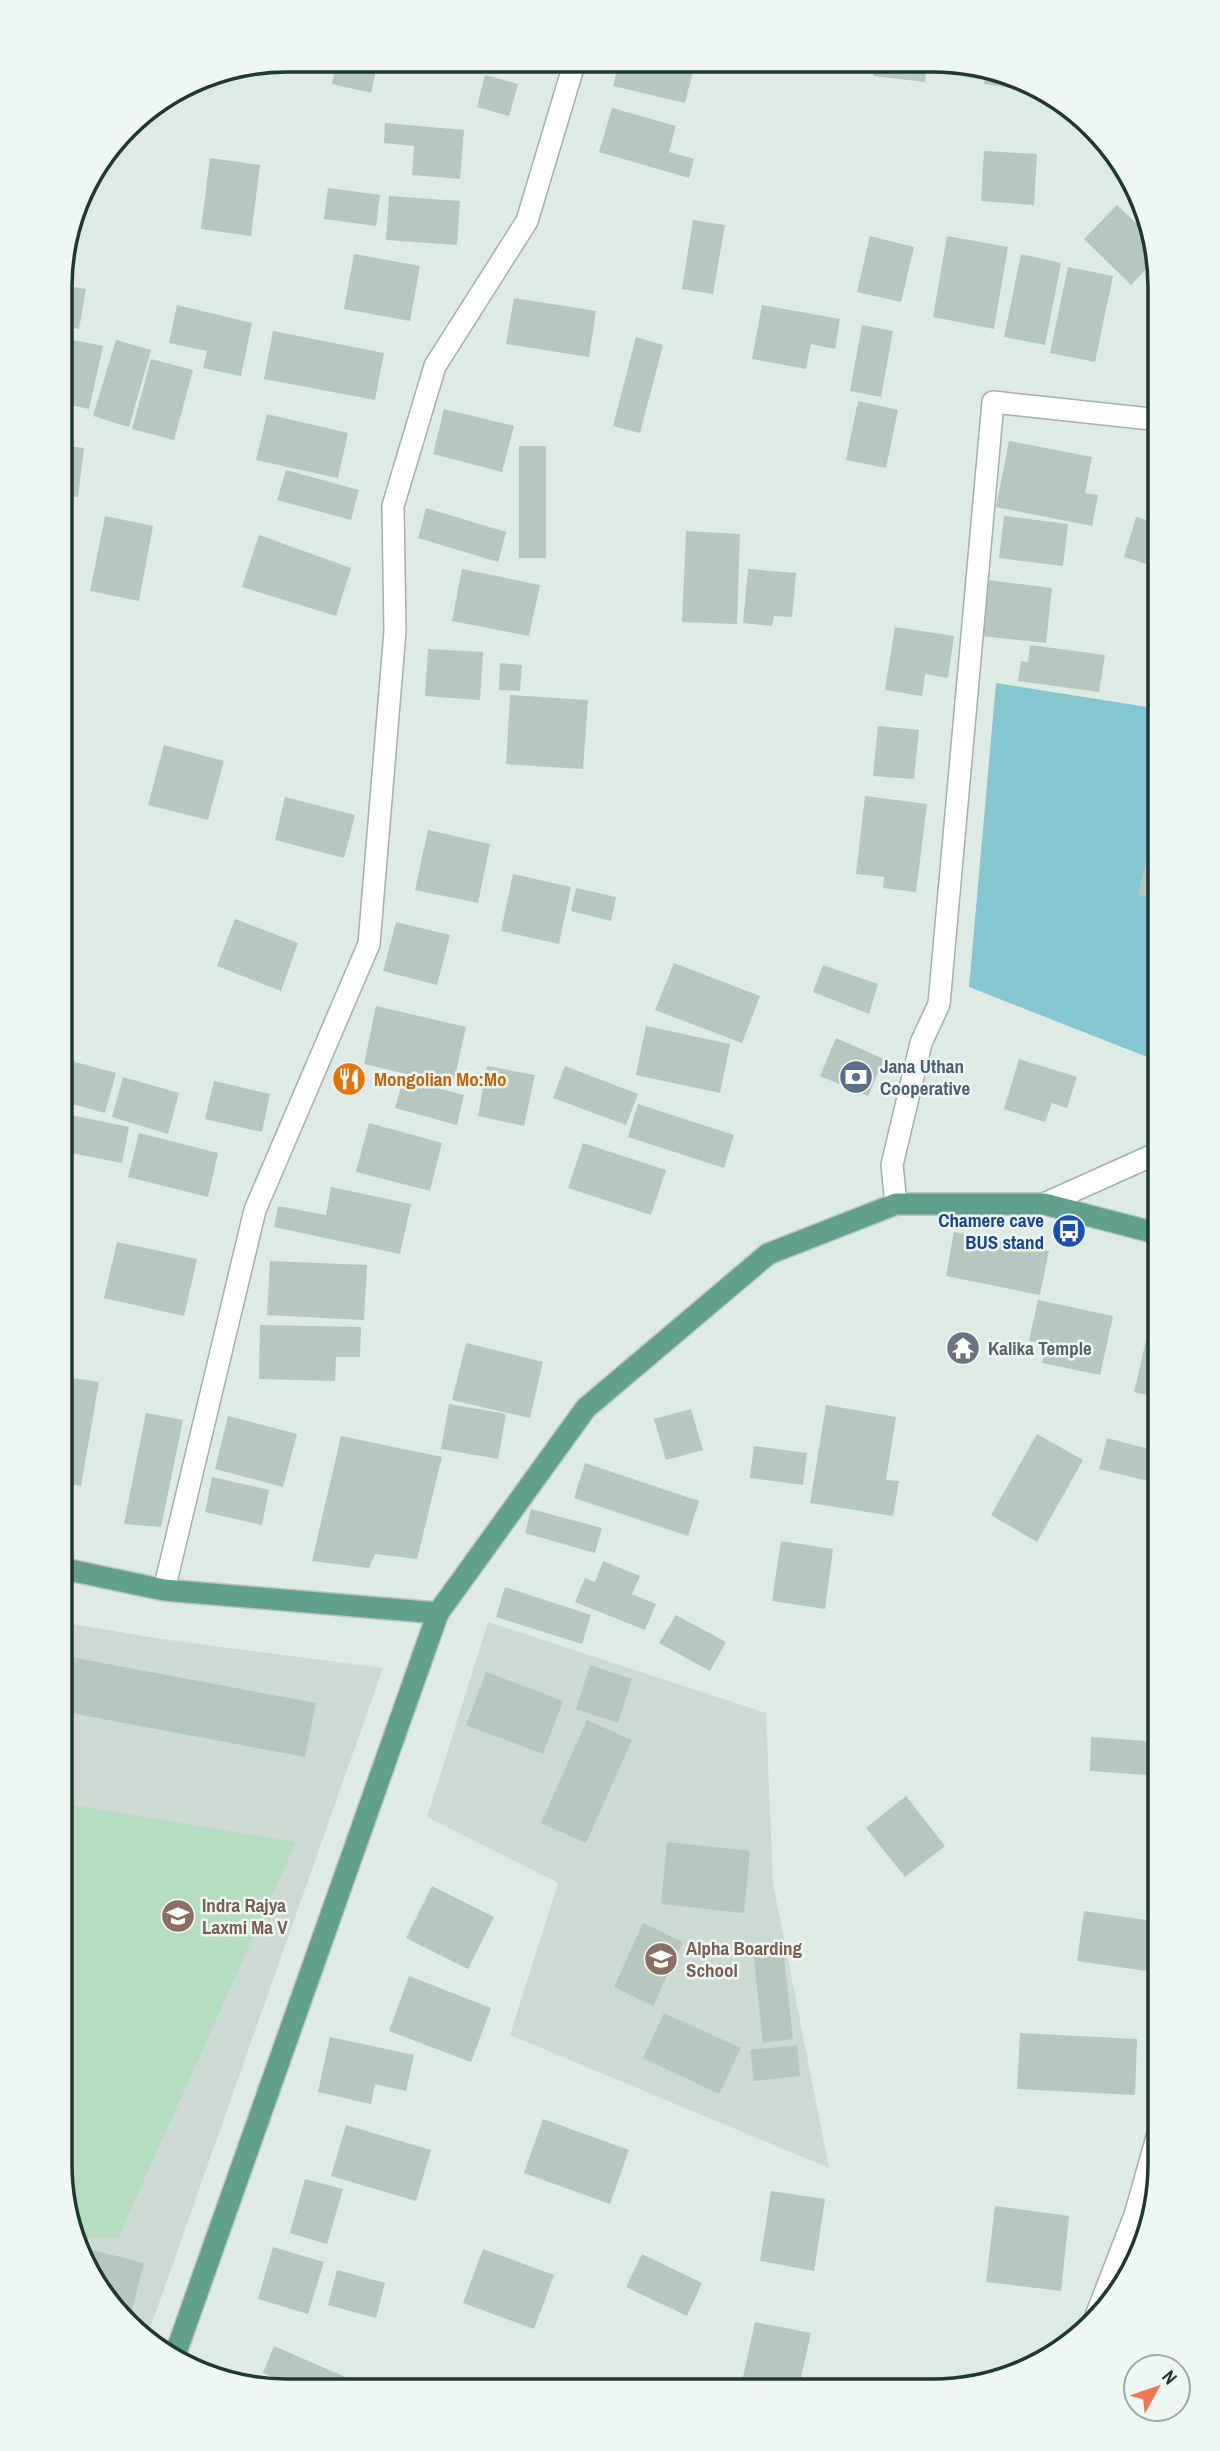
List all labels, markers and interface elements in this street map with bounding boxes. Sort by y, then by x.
place label: Jana Uthan Cooperative [880,1053,970,1101]
bank icon: Jana Uthan Cooperative [837,1058,875,1096]
restaurant icon: Mongolian Mo:Mo [330,1060,368,1098]
place label: Mongolian Mo:Mo [374,1066,506,1092]
place label: Chamere cave BUS stand [938,1207,1044,1255]
bus stop icon: Chamere cave BUS stand [1050,1212,1088,1250]
temple icon: Kalika Temple [944,1329,982,1367]
place label: Kalika Temple [988,1335,1092,1361]
place label: Indra Rajya Laxmi Ma V [202,1892,288,1940]
school or university icon: Indra Rajya Laxmi Ma V [159,1897,197,1935]
place label: Alpha Boarding School [686,1935,802,1983]
school or university icon: Alpha Boarding School [642,1940,680,1978]
north arrow [1122,2353,1192,2423]
text: N [1156,2364,1184,2390]

